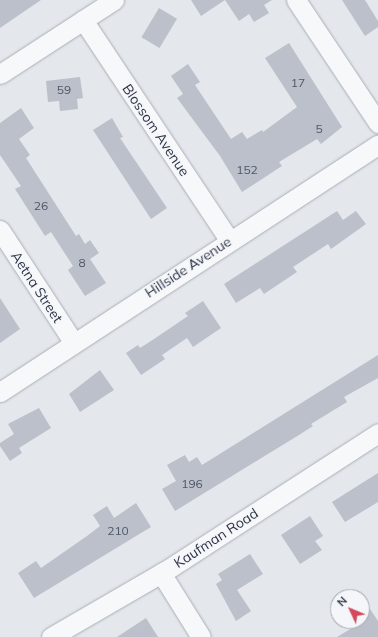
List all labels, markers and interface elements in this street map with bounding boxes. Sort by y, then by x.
house number: 17 [291,76,305,90]
street label: Blossom Avenue [119,81,193,179]
house number: 59 [57,83,71,97]
house number: 5 [315,122,323,136]
house number: 152 [236,163,258,177]
house number: 26 [34,199,48,213]
street label: Hillside Avenue [142,233,234,301]
street label: Aetna Street [8,248,66,326]
house number: 8 [78,256,86,270]
house number: 196 [181,477,203,491]
street label: Kaufman Road [171,505,261,571]
house number: 210 [107,524,129,538]
north arrow [330,589,370,629]
text: N [334,594,350,609]

